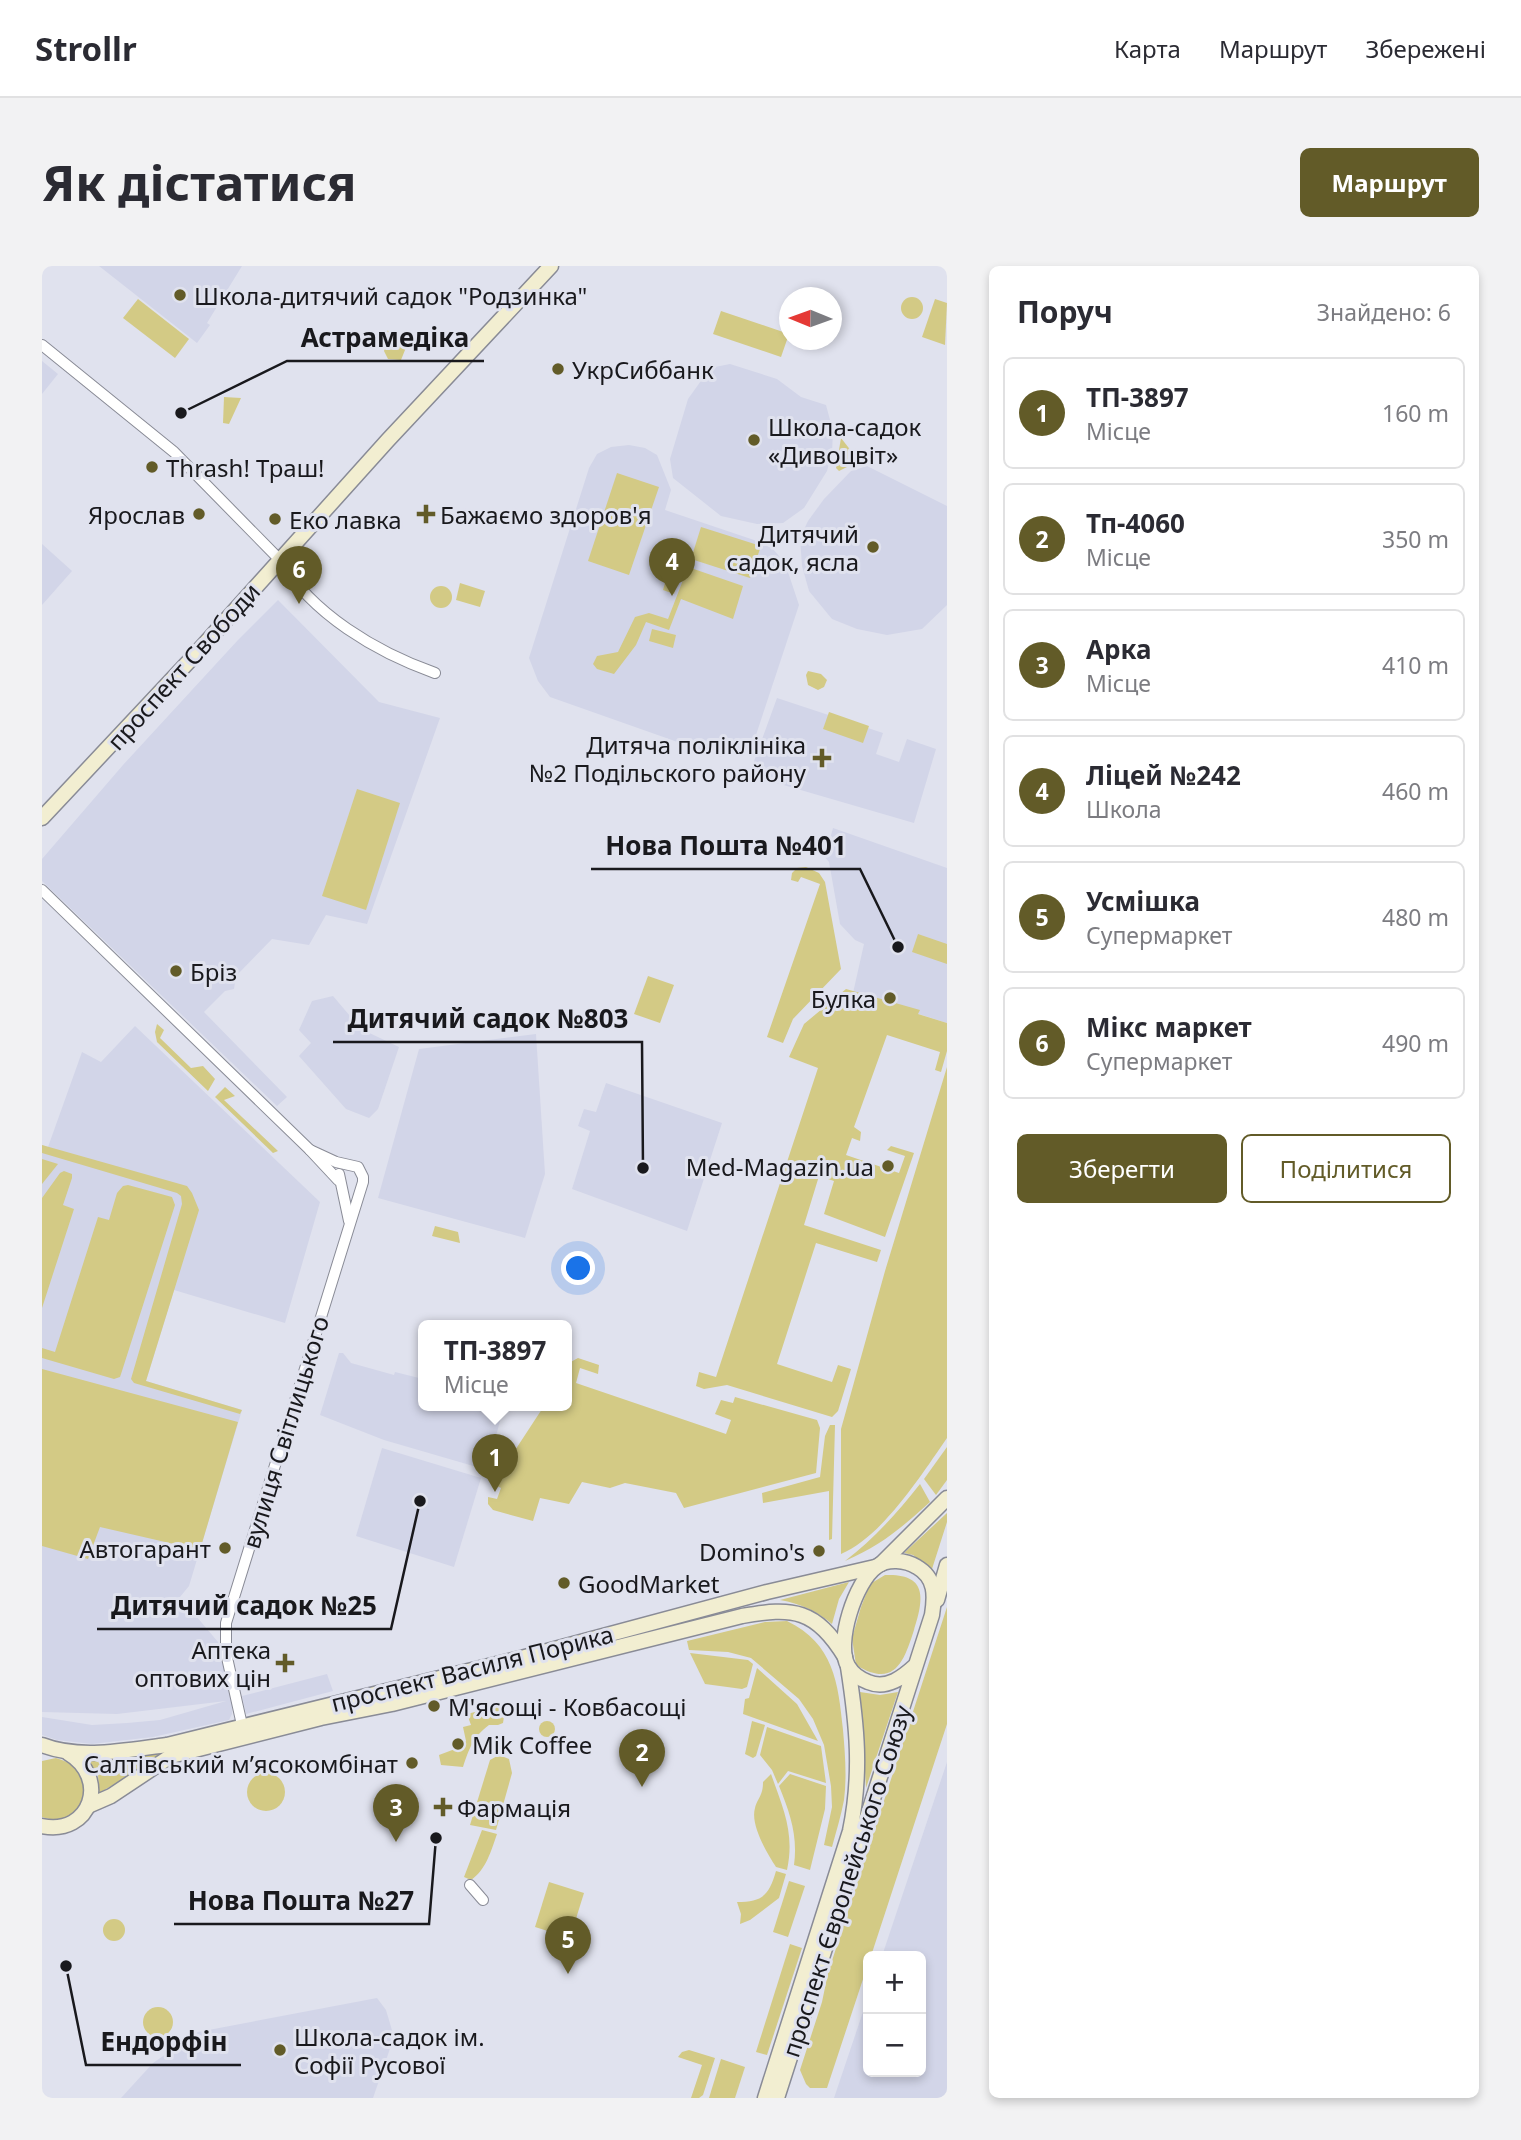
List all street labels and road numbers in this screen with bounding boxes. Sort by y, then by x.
street label: проспект Свободи [99,575,267,757]
street label: вулиця Світлицького [234,1312,336,1552]
street label: проспект Василя Порика [327,1617,617,1719]
street label: проспект Європейського Союзу [773,1700,919,2061]

